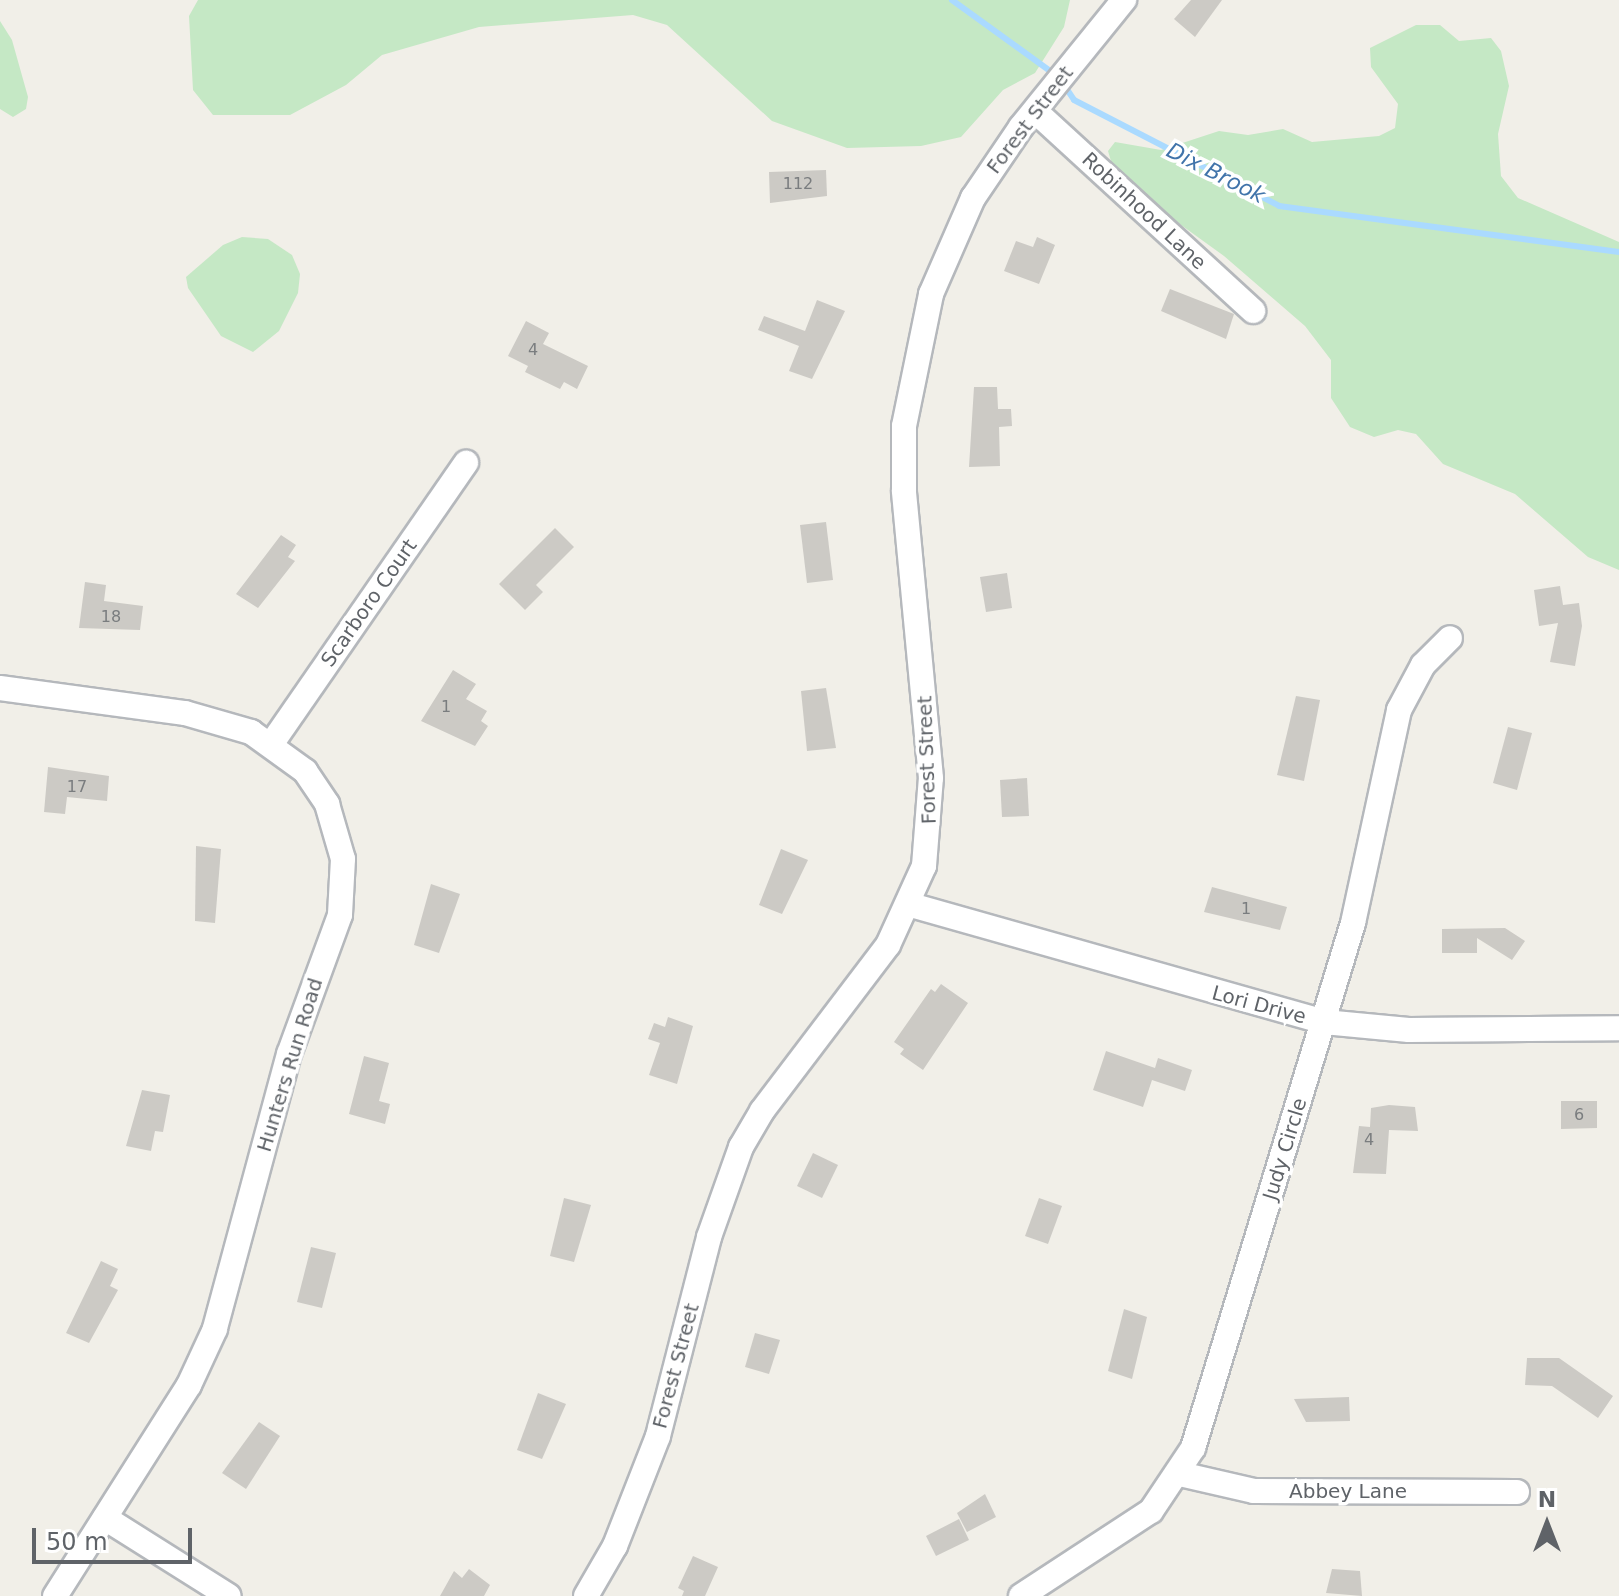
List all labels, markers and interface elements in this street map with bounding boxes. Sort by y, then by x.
street label: Forest Street [982,61,1078,179]
water label: Dix Brook [1162,137,1270,209]
street label: Robinhood Lane [1077,147,1211,275]
house number: 112 [783,174,813,194]
house number: 4 [528,340,538,360]
street label: Scarboro Court [316,535,422,671]
house number: 18 [101,607,121,627]
street label: Forest Street [913,695,941,825]
house number: 1 [441,697,451,717]
house number: 17 [67,777,87,797]
house number: 1 [1241,899,1251,919]
street label: Hunters Run Road [252,975,328,1155]
street label: Lori Drive [1209,981,1309,1029]
street label: Judy Circle [1258,1095,1312,1203]
house number: 6 [1574,1105,1584,1125]
house number: 4 [1364,1130,1374,1150]
street label: Forest Street [648,1301,704,1431]
street label: Abbey Lane [1289,1479,1407,1503]
north arrow [1507,1484,1587,1564]
text: N [1538,1487,1556,1512]
scale bar [36,1512,196,1562]
text: 50 m [46,1528,108,1556]

